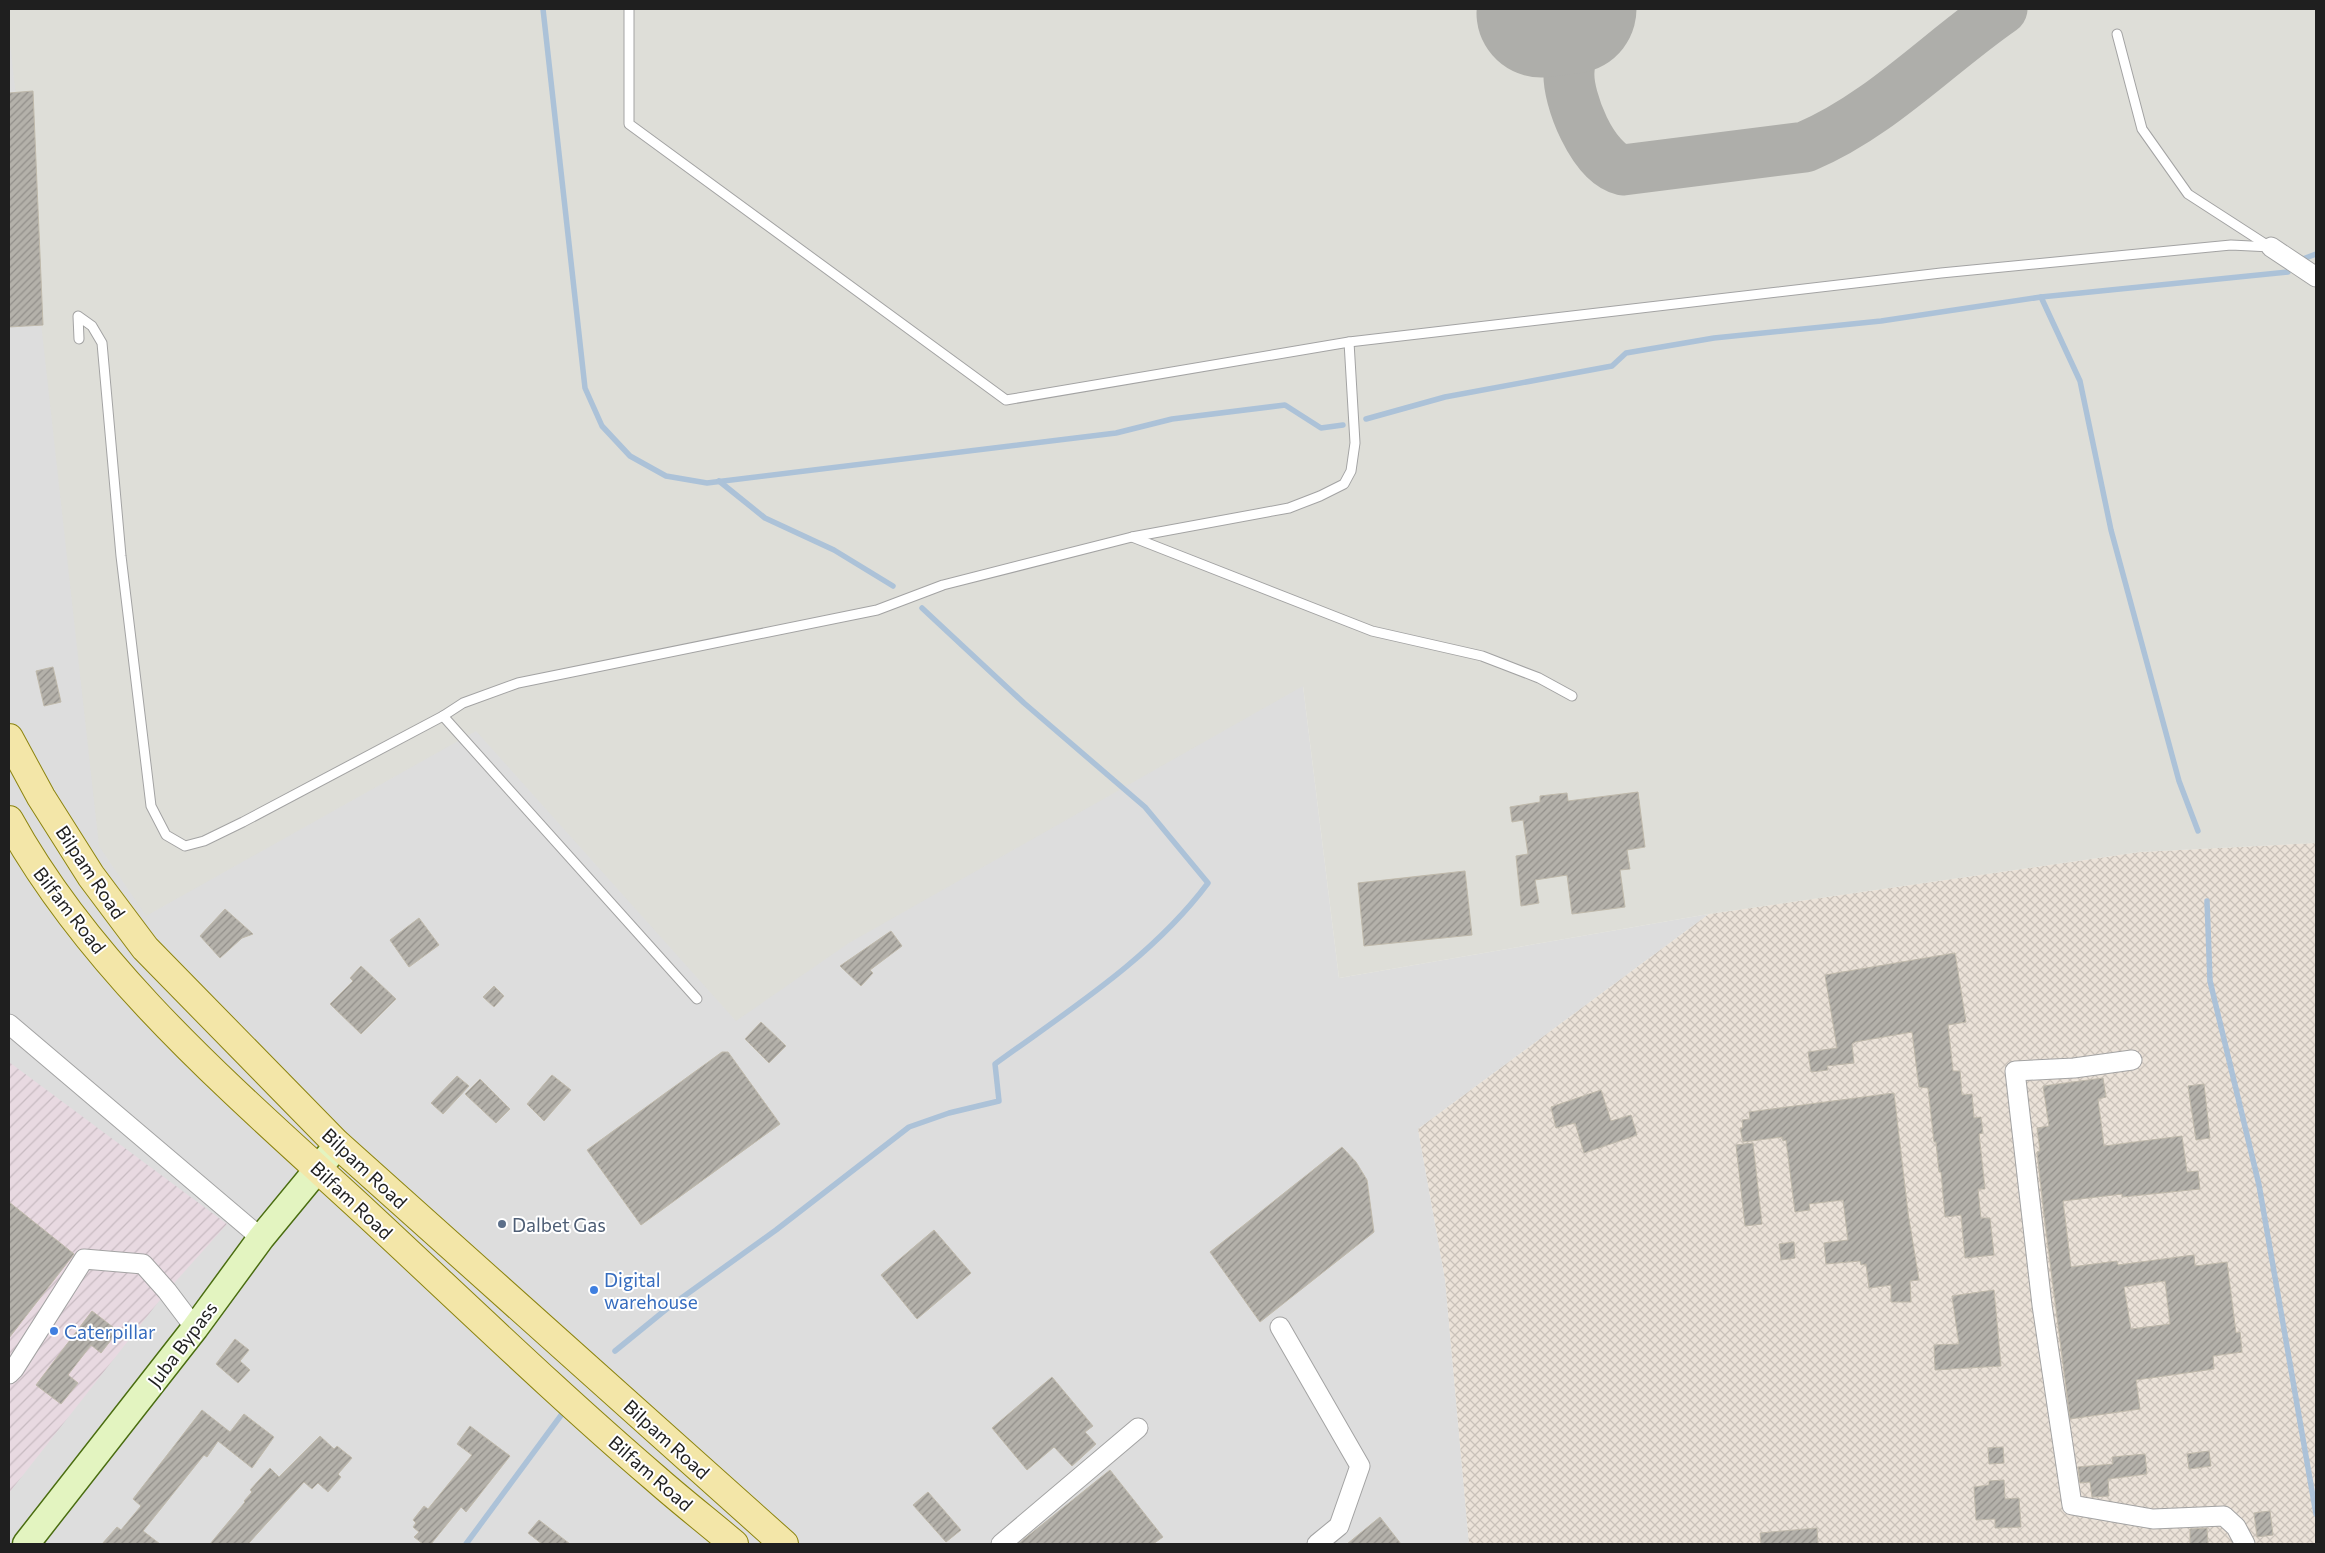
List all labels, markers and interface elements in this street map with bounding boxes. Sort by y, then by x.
street label: Bilpam Road [51,821,131,923]
street label: Bilfam Road [29,862,111,958]
street label: Bilpam Road [318,1123,412,1213]
street label: Bilfam Road [306,1156,398,1244]
place label: Dalbet Gas [512,1213,606,1236]
marker: Dalbet Gas [496,1218,508,1230]
place label: Digital warehouse [604,1268,698,1313]
marker: Digital warehouse [588,1284,600,1296]
street label: Juba Bypass [142,1297,222,1391]
place label: Caterpillar [64,1320,156,1343]
marker: Caterpillar [48,1325,60,1337]
street label: Bilpam Road [619,1394,715,1484]
street label: Bilfam Road [604,1430,698,1516]

